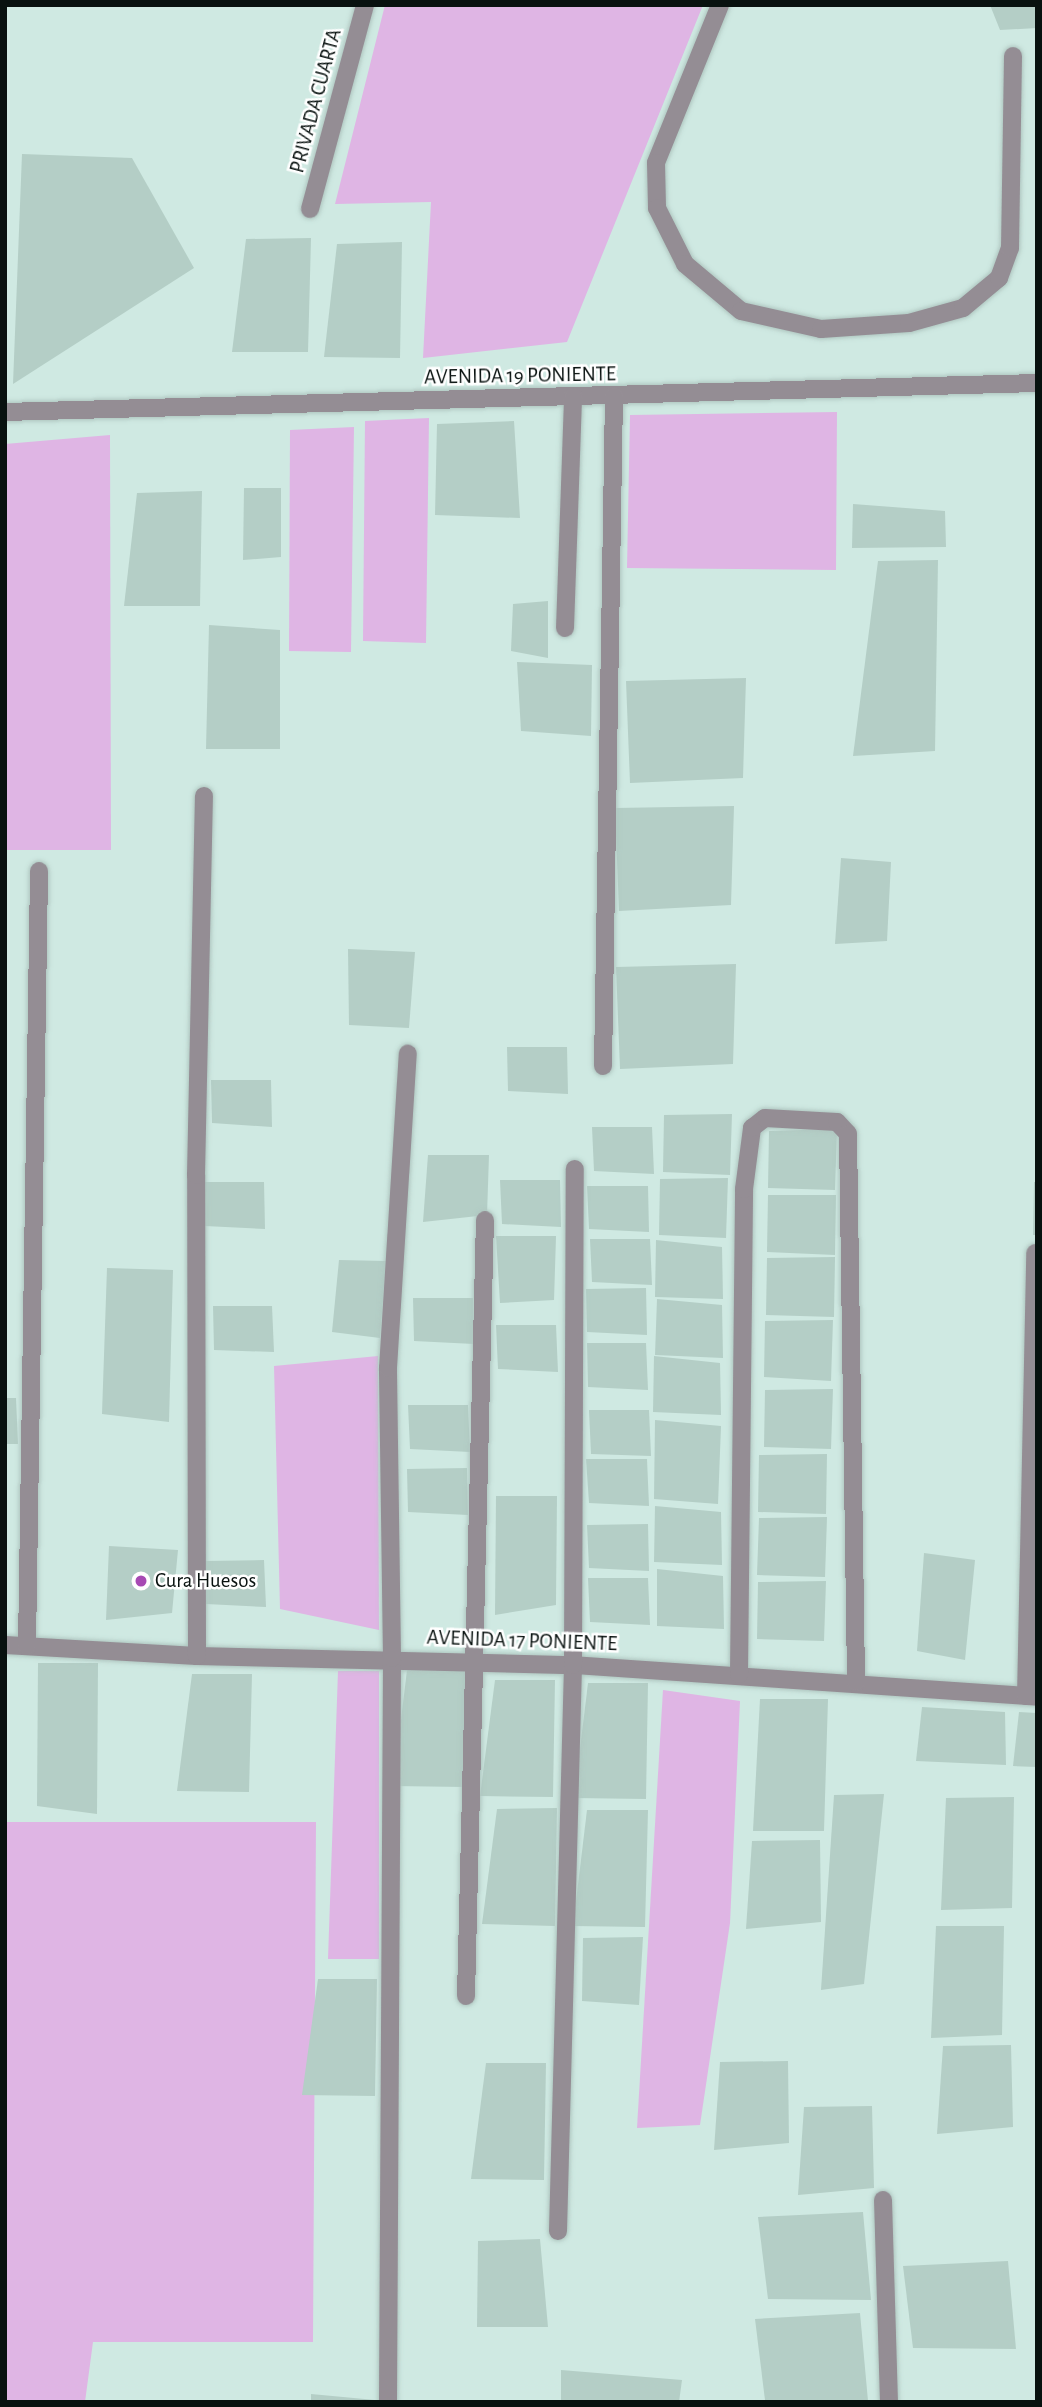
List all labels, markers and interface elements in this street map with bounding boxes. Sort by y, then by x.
street label: PRIVADA CUARTA [285,26,347,176]
street label: AVENIDA 19 PONIENTE [424,362,616,390]
place label: Cura Huesos [155,1568,256,1594]
marker: Cura Huesos [133,1573,149,1589]
street label: AVENIDA 17 PONIENTE [426,1625,618,1657]

